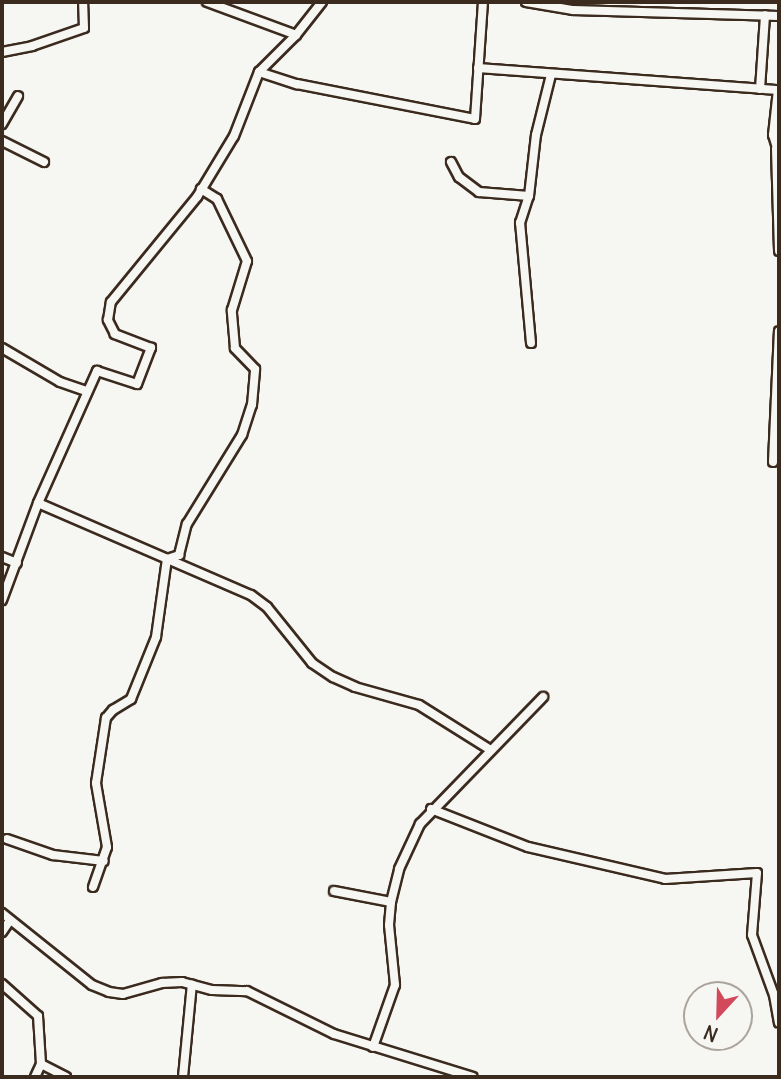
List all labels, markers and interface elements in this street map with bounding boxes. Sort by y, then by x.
north arrow [683,981,753,1051]
text: N [700,1020,721,1047]

